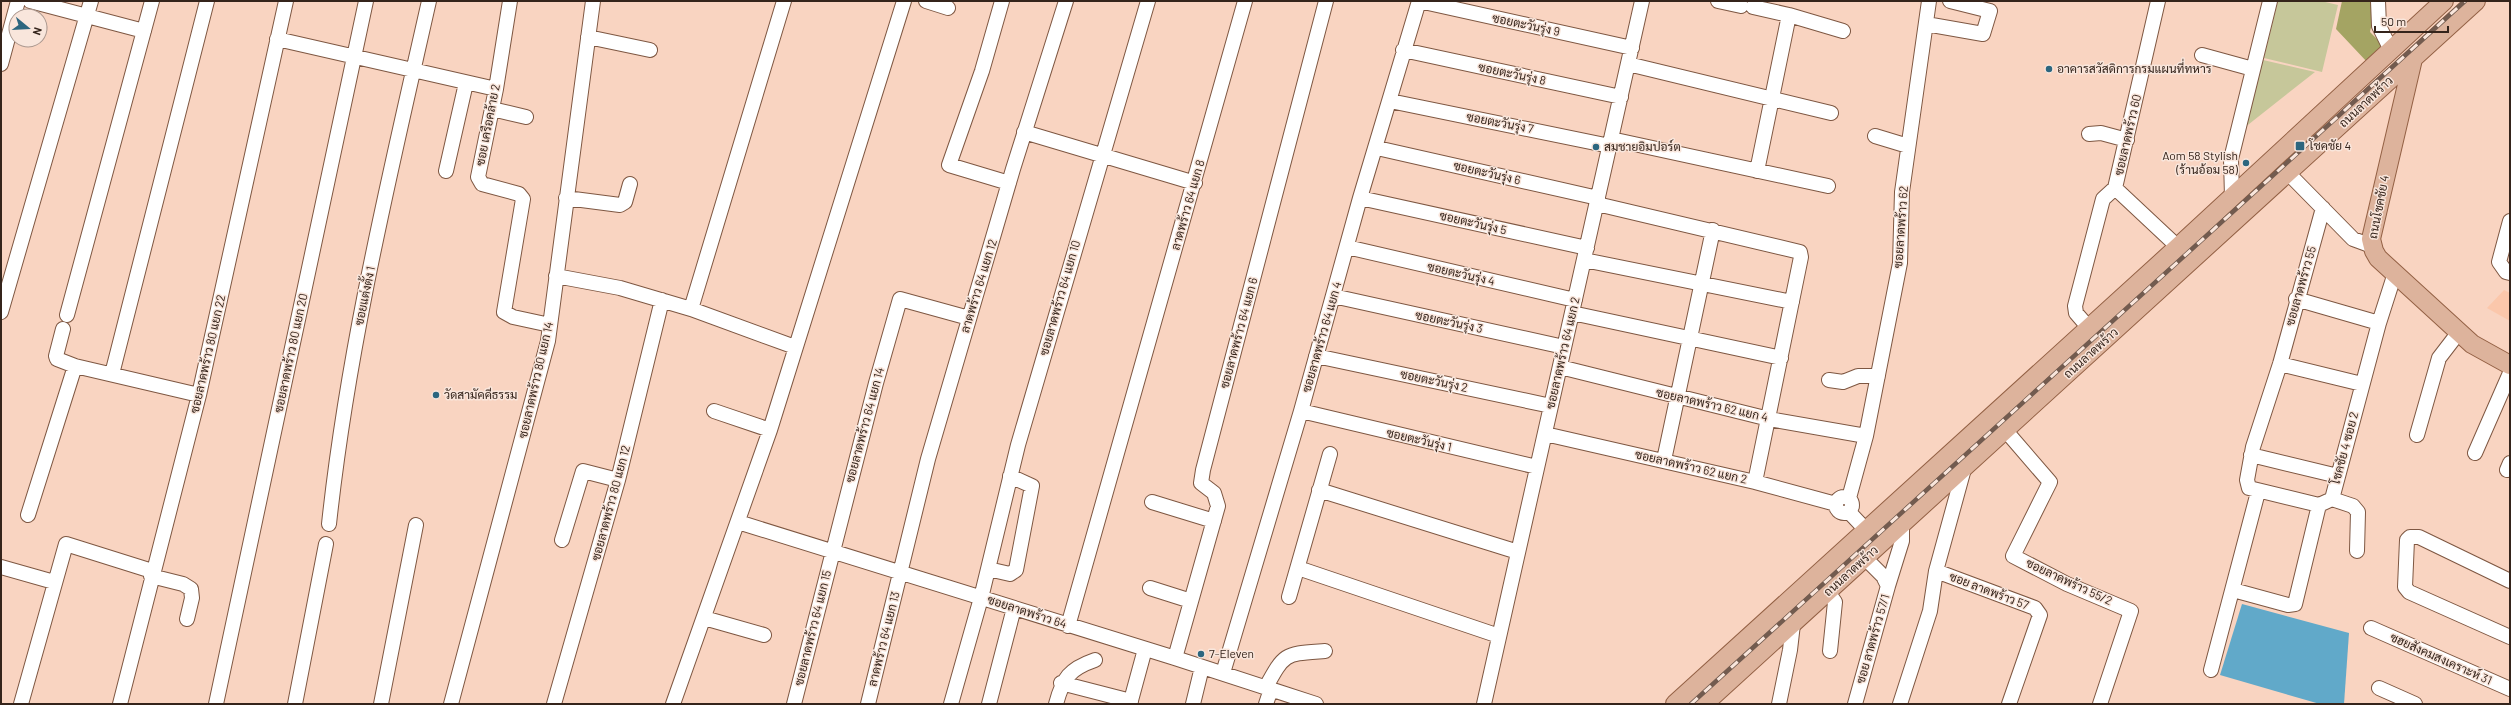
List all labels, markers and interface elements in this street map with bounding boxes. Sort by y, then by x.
north arrow [8,8,48,48]
scale bar [2375,8,2448,34]
street label: ซอยตะวันรุ่ง 9 [1491,10,1561,41]
text: 50 m [2381,14,2406,28]
text: N [31,26,45,37]
place label: อาคารสวัสดิการกรมแผนที่ทหาร [2057,58,2212,75]
street label: ซอยตะวันรุ่ง 8 [1477,59,1547,90]
marker: อาคารสวัสดิการกรมแผนที่ทหาร [2044,64,2054,74]
street label: ถนนลาดพร้าว [2335,73,2395,130]
street label: ซอย เครือคล้าย 2 [472,83,502,167]
street label: ซอยลาดพร้าว 60 [2111,93,2143,177]
street label: ซอยตะวันรุ่ง 7 [1465,109,1535,138]
place label: โชคชัย 4 [2308,138,2351,152]
place label: สมชายอิมปอร์ต [1604,139,1681,153]
marker: โชคชัย 4 [2294,140,2306,152]
marker: สมชายอิมปอร์ต [1591,142,1601,152]
place label: Aom 58 Stylish (ร้านอ้อม 58) [2162,148,2239,176]
street label: ซอยตะวันรุ่ง 6 [1452,157,1522,189]
street label: ลาดพร้าว 64 แยก 8 [1167,158,1207,251]
marker: Aom 58 Stylish (ร้านอ้อม 58) [2241,158,2251,168]
street label: ถนนโชคชัย 4 [2365,174,2391,240]
street label: ซอยลาดพร้าว 62 [1890,185,1910,269]
street label: ซอยตะวันรุ่ง 5 [1438,207,1508,239]
street label: ลาดพร้าว 64 แยก 12 [957,237,999,334]
street label: ซอยลาดพร้าว 64 แยก 10 [1036,238,1082,357]
street label: ซอยลาดพร้าว 55 [2282,244,2318,327]
street label: ซอยตะวันรุ่ง 4 [1425,258,1496,291]
street label: ซอยแต่งตั้ง 1 [348,264,377,327]
street label: ซอยลาดพร้าว 64 แยก 6 [1216,276,1260,390]
street label: ซอยลาดพร้าว 64 แยก 4 [1298,280,1344,394]
street label: ซอยลาดพร้าว 80 แยก 20 [271,292,310,414]
street label: ซอยลาดพร้าว 80 แยก 22 [187,293,228,415]
street label: ซอยลาดพร้าว 64 แยก 2 [1542,295,1582,410]
street label: ซอยตะวันรุ่ง 3 [1414,307,1484,338]
street label: ซอยลาดพร้าว 80 แยก 14 [515,320,555,440]
street label: ถนนลาดพร้าว [2060,324,2120,380]
street label: ซอยลาดพร้าว 64 แยก 14 [842,365,886,484]
street label: ซอยตะวันรุ่ง 2 [1398,366,1469,397]
street label: ซอยลาดพร้าว 62 แยก 4 [1655,384,1770,424]
place label: วัดสามัคคีธรรม [444,387,517,401]
marker: วัดสามัคคีธรรม [431,390,441,400]
street label: โชคชัย 4 ซอย 2 [2327,410,2360,487]
street label: ซอยตะวันรุ่ง 1 [1385,425,1453,456]
street label: ซอยลาดพร้าว 80 แยก 12 [588,443,632,562]
street label: ซอยลาดพร้าว 62 แยก 2 [1634,446,1749,486]
street label: ถนนลาดพร้าว [1820,542,1880,598]
street label: ซอยลาดพร้าว 55/2 [2024,555,2115,607]
street label: ซอยลาดพร้าว 64 แยก 15 [791,568,833,687]
street label: ซอย ลาดพร้าว 57 [1948,568,2031,612]
street label: ลาดพร้าว 64 แยก 13 [864,590,902,688]
street label: ซอยลาดพร้าว 64 [986,592,1069,630]
street label: ซอย ลาดพร้าว 57/1 [1853,592,1892,685]
street label: ซฮยสังคมสงเคราะห์ 31 [2388,629,2494,687]
place label: 7-Eleven [1209,646,1254,660]
marker: 7-Eleven [1196,649,1206,659]

